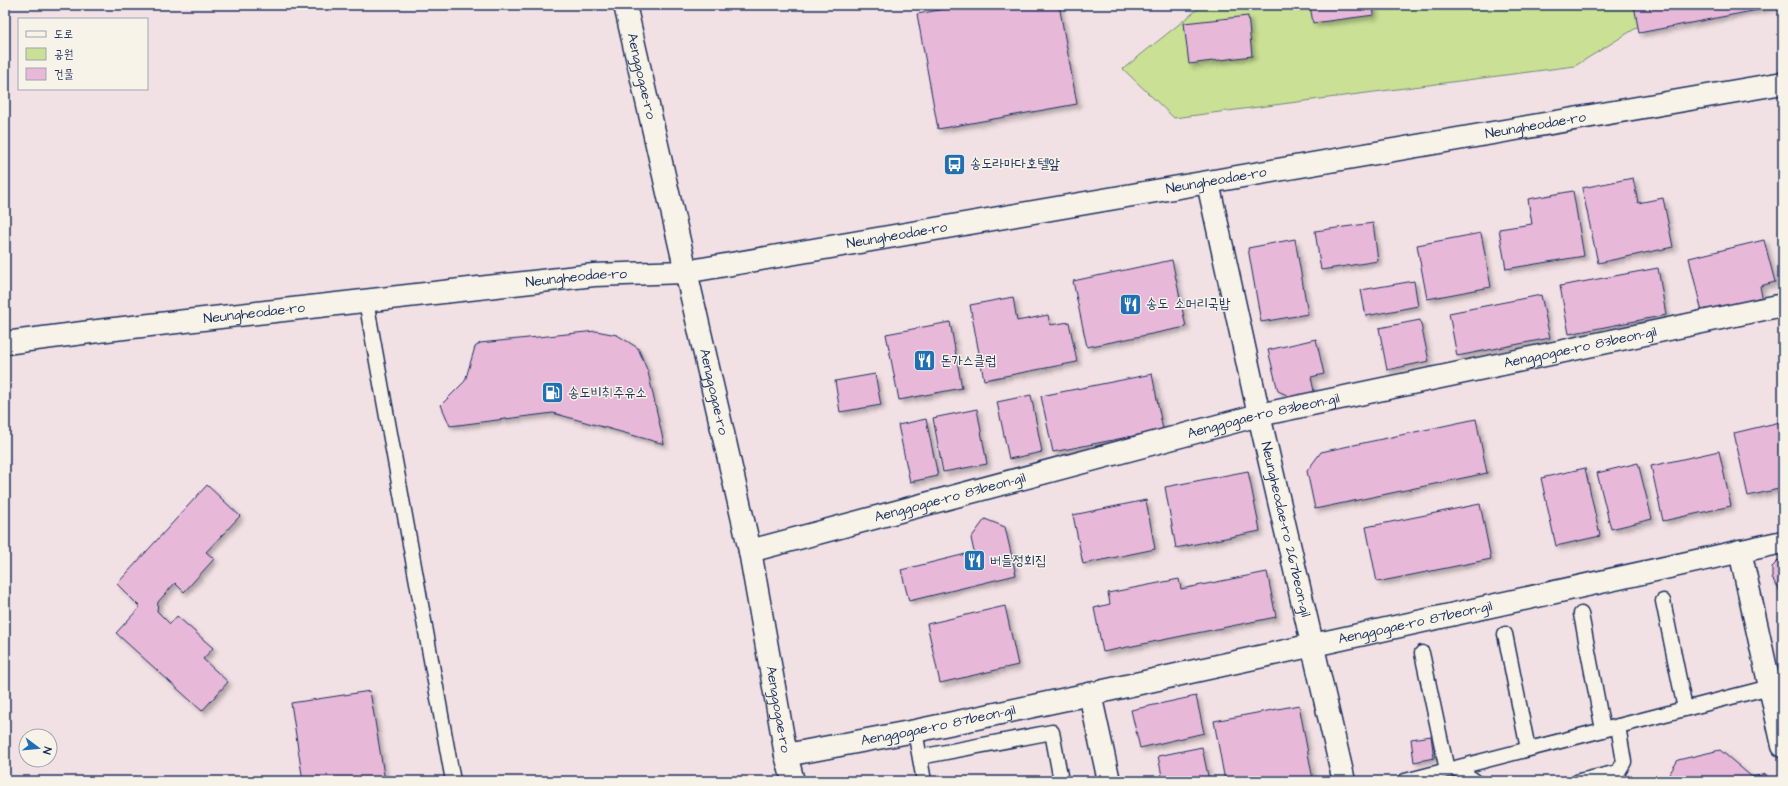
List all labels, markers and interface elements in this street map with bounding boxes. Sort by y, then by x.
legend [18,18,148,90]
text: 도로 [54,26,73,43]
street label: Aenggogae-ro [622,31,661,121]
text: 공원 [54,46,73,63]
text: 건물 [54,66,74,83]
street label: Neungheodae-ro [1484,107,1588,144]
bus stop icon: 송도라마다호텔앞 [942,151,968,177]
place label: 송도라마다호텔앞 [970,154,1060,174]
street label: Neungheodae-ro [1164,162,1268,199]
street label: Neungheodae-ro [845,217,949,254]
street label: Neungheodae-ro [524,264,627,293]
restaurant icon: 송도 소머리국밥 [1117,291,1143,317]
place label: 송도 소머리국밥 [1146,294,1231,314]
street label: Neungheodae-ro [202,298,306,329]
street label: Aenggogae-ro 83beon-gil [1502,322,1658,373]
street label: Aenggogae-ro [694,347,733,437]
restaurant icon: 돈가스클럽 [911,348,937,374]
place label: 돈가스클럽 [940,351,996,371]
fuel station icon: 송도비취주유소 [540,380,566,406]
place label: 송도비취주유소 [568,383,647,403]
street label: Aenggogae-ro 83beon-gil [1185,388,1341,444]
street label: Neungheodae-ro 267beon-gil [1256,440,1316,619]
street label: Aenggogae-ro 83beon-gil [872,468,1028,527]
restaurant icon: 버들정회집 [962,548,988,574]
place label: 버들정회집 [990,551,1046,571]
street label: Aenggogae-ro 87beon-gil [1336,596,1494,649]
street label: Aenggogae-ro [760,664,795,754]
street label: Aenggogae-ro 87beon-gil [859,700,1017,751]
north arrow [18,728,58,768]
text: N [39,745,55,756]

